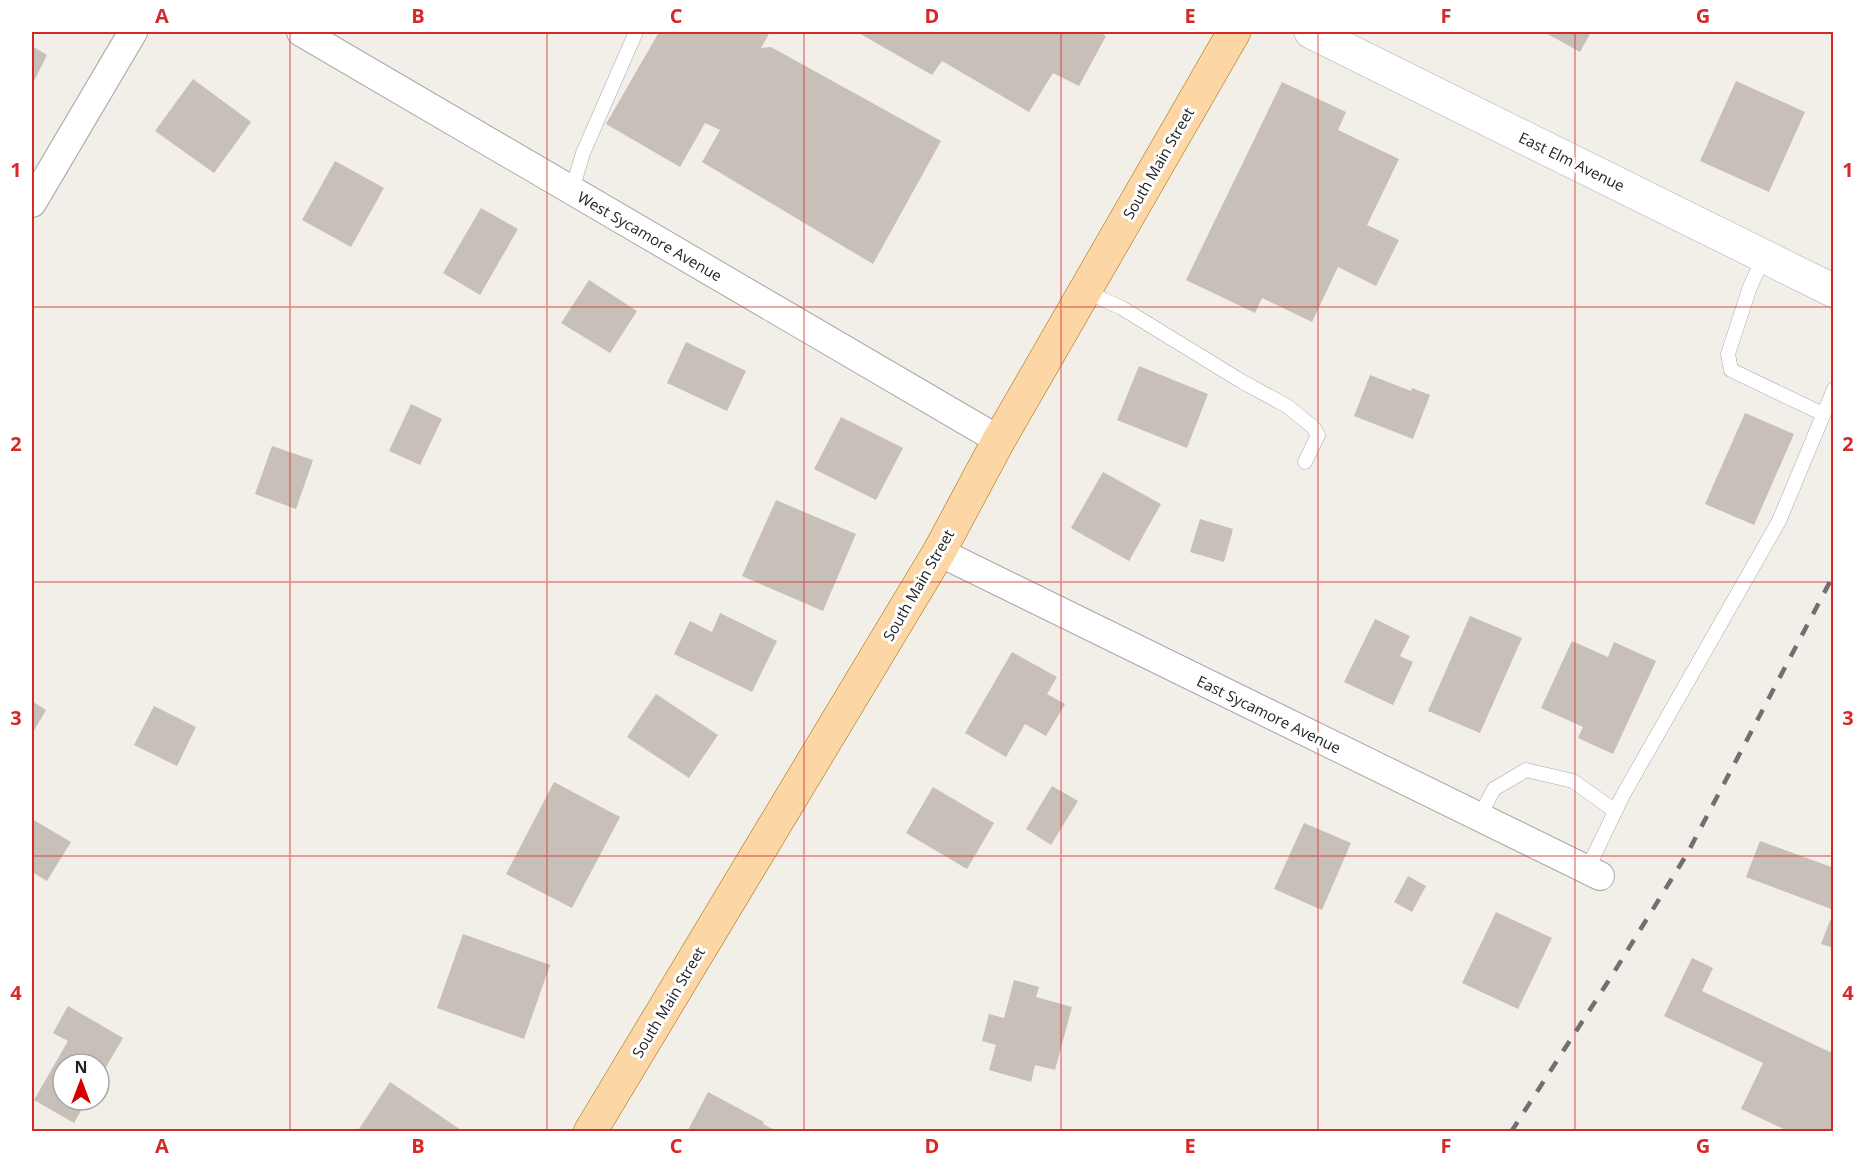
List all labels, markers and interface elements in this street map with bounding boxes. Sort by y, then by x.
text: A [155,2,169,29]
text: B [411,2,425,29]
text: C [670,2,683,29]
text: D [925,2,939,29]
text: E [1184,2,1196,29]
text: F [1441,2,1451,29]
text: G [1696,2,1710,29]
street label: South Main Street [1118,104,1198,222]
street label: East Elm Avenue [1516,127,1628,195]
text: 1 [10,156,22,183]
text: 1 [1842,156,1854,183]
street label: West Sycamore Avenue [574,186,726,286]
text: 2 [10,430,22,457]
text: 2 [1842,430,1854,457]
street label: South Main Street [878,526,958,644]
street label: East Sycamore Avenue [1194,670,1344,758]
text: 3 [10,704,22,731]
text: 3 [1842,704,1854,731]
street label: South Main Street [627,943,709,1061]
text: 4 [10,979,22,1006]
text: 4 [1842,979,1854,1006]
north arrow [51,1052,111,1112]
text: N [74,1056,88,1078]
text: A [155,1132,169,1159]
text: B [411,1132,425,1159]
text: C [670,1132,683,1159]
text: D [925,1132,939,1159]
text: E [1184,1132,1196,1159]
text: F [1441,1132,1451,1159]
text: G [1696,1132,1710,1159]

